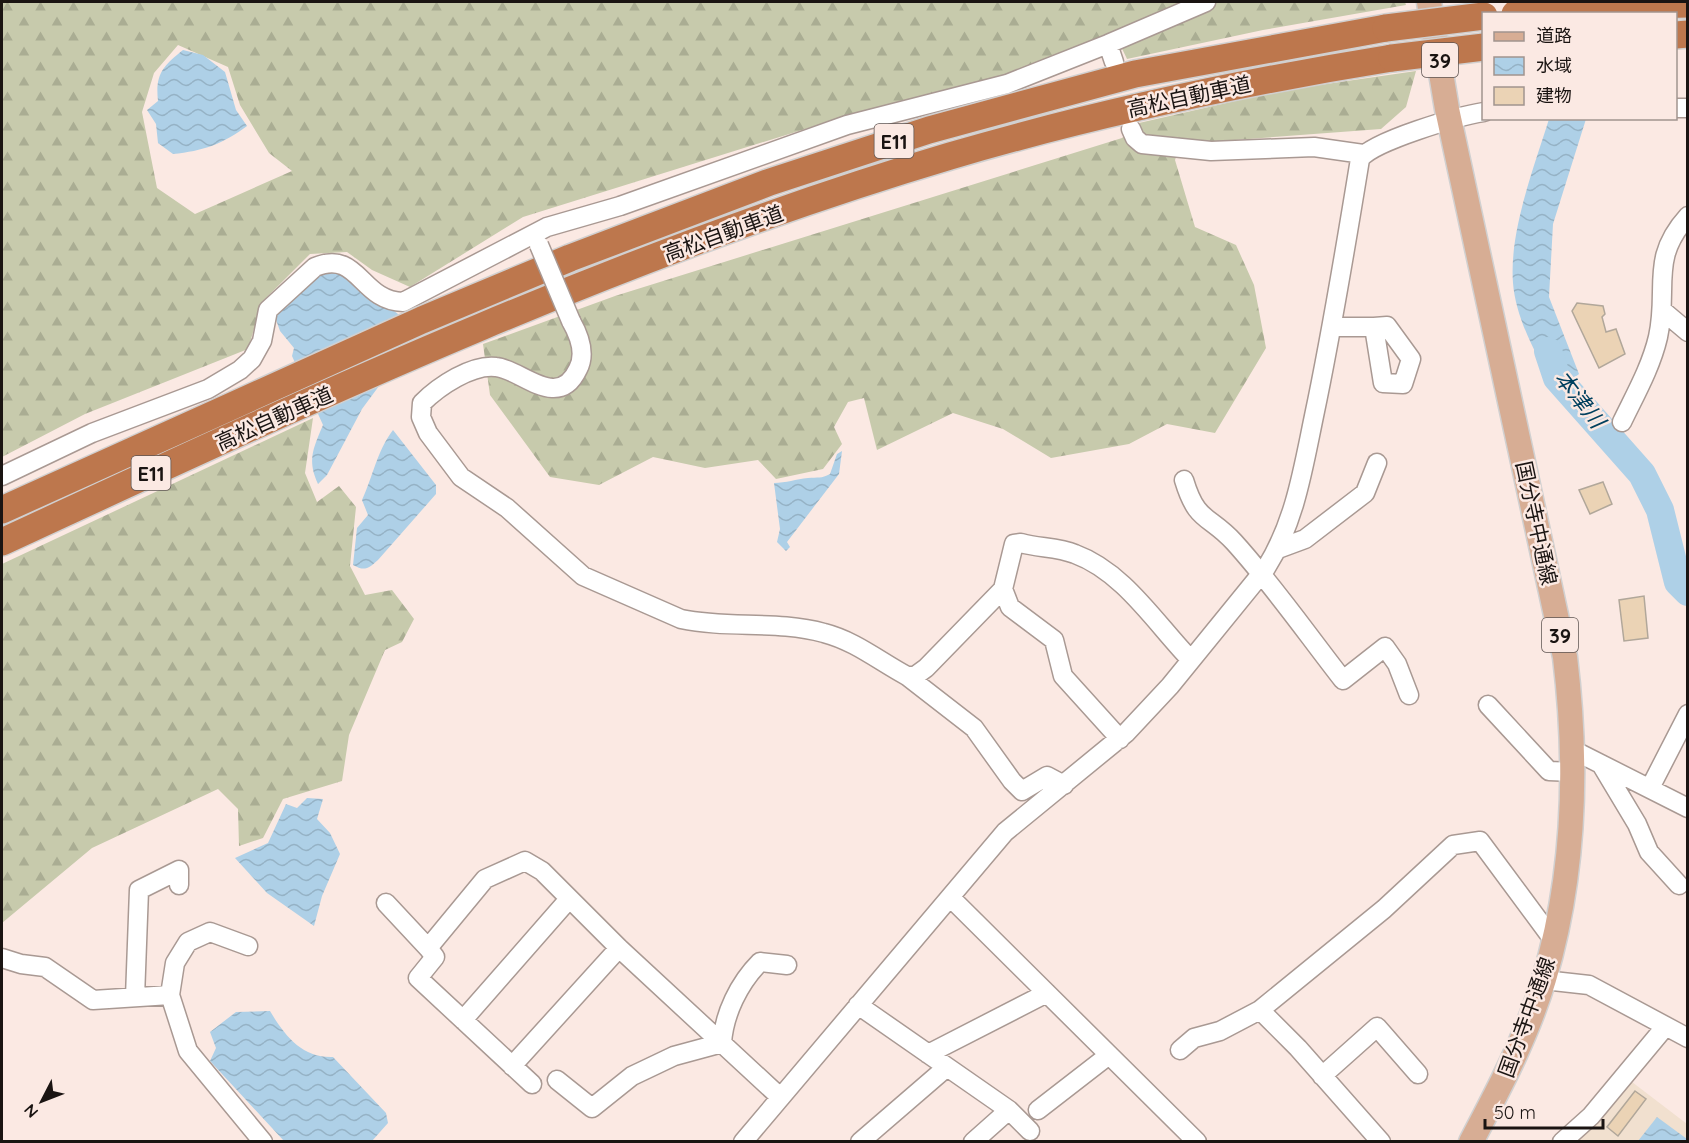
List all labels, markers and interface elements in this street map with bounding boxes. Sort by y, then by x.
legend [1482,12,1677,120]
text: 道路 [1536,24,1572,47]
road number: 39 [1422,43,1458,77]
text: 水域 [1536,54,1572,77]
street label: 高松自動車道 [1125,70,1253,122]
text: 建物 [1536,84,1572,107]
road number: E11 [874,124,914,158]
street label: 高松自動車道 [659,199,787,267]
water label: 本津川 [1549,364,1613,435]
street label: 高松自動車道 [211,380,337,456]
road number: E11 [132,456,170,490]
street label: 国分寺中通線 [1511,459,1563,587]
road number: 39 [1542,618,1578,652]
street label: 国分寺中通線 [1492,953,1560,1081]
north arrow [12,1071,72,1131]
scale bar [1485,1092,1604,1130]
text: N [19,1100,42,1122]
text: 50 m [1494,1101,1536,1124]

